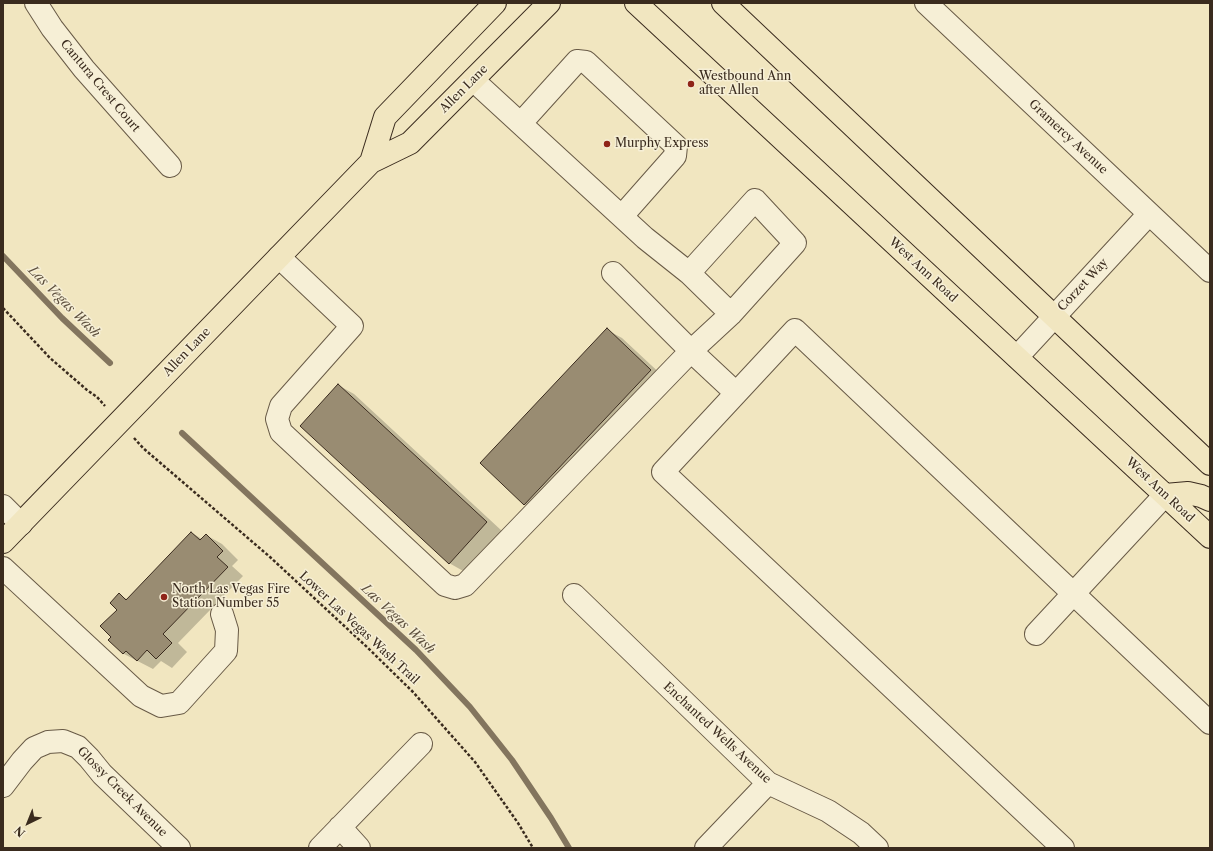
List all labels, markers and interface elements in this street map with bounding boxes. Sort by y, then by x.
street label: Cantura Crest Court [57,37,143,135]
street label: Allen Lane [437,62,491,116]
place label: Westbound Ann after Allen [699,70,791,98]
marker: Westbound Ann after Allen [686,79,696,89]
street label: Gramercy Avenue [1026,97,1110,177]
place label: Murphy Express [615,137,709,151]
marker: Murphy Express [602,139,612,149]
street label: West Ann Road [886,235,960,305]
street label: Corzet Way [1055,256,1111,314]
water label: Las Vegas Wash [25,263,103,341]
street label: Allen Lane [160,325,214,379]
street label: West Ann Road [1123,455,1197,525]
street label: Lower Las Vegas Wash Trail [296,569,422,687]
water label: Las Vegas Wash [358,581,438,657]
place label: North Las Vegas Fire Station Number 55 [172,583,290,611]
marker: North Las Vegas Fire Station Number 55 [159,592,169,602]
street label: Enchanted Wells Avenue [660,679,774,787]
street label: Glossy Creek Avenue [74,744,170,840]
north arrow [8,803,48,843]
text: N [12,823,28,840]

